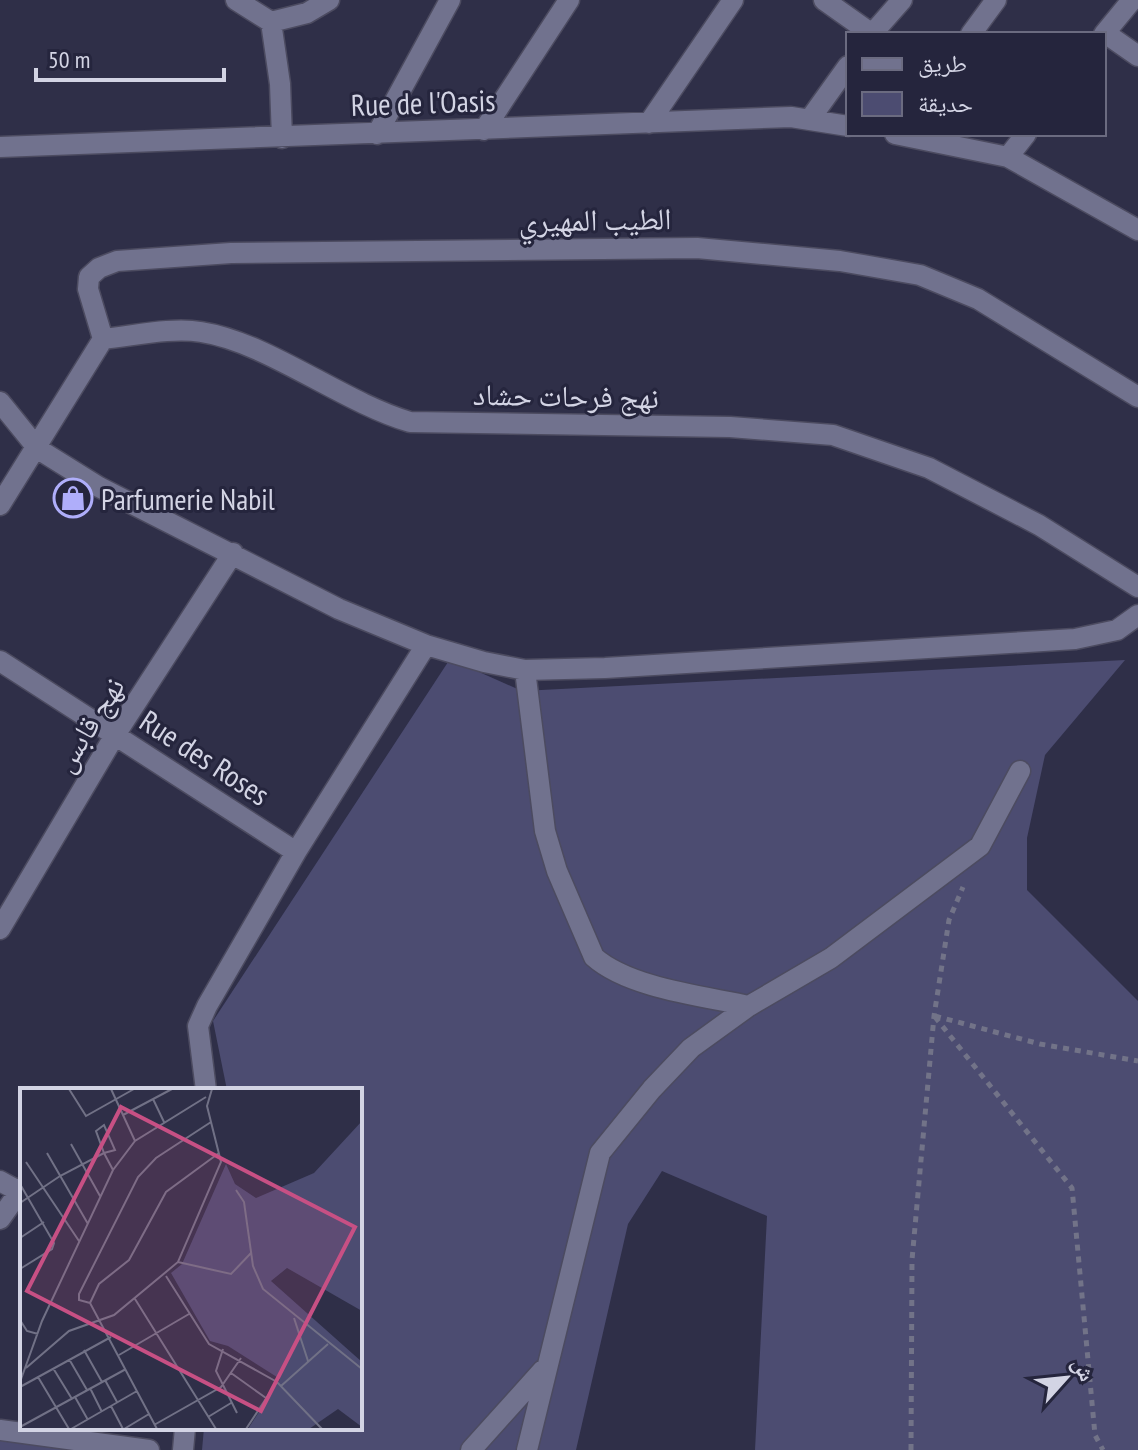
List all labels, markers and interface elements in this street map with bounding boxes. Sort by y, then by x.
scale bar [36,32,224,82]
legend [846,32,1106,136]
text: 50 m [48,44,90,75]
text: طريق [918,48,967,79]
street label: Rue de l'Oasis [350,80,496,124]
text: حديقة [918,88,973,119]
street label: الطيب المهيري [518,198,672,245]
street label: نهج فرحات حشاد [473,374,659,417]
shop icon: Parfumerie Nabil [52,477,94,519]
place label: Parfumerie Nabil [101,479,275,518]
street label: نهج قابس [44,669,133,779]
street label: Rue des Roses [133,701,277,813]
inset map [20,1088,362,1430]
north arrow [1026,1338,1106,1418]
text: ش [1066,1352,1102,1386]

